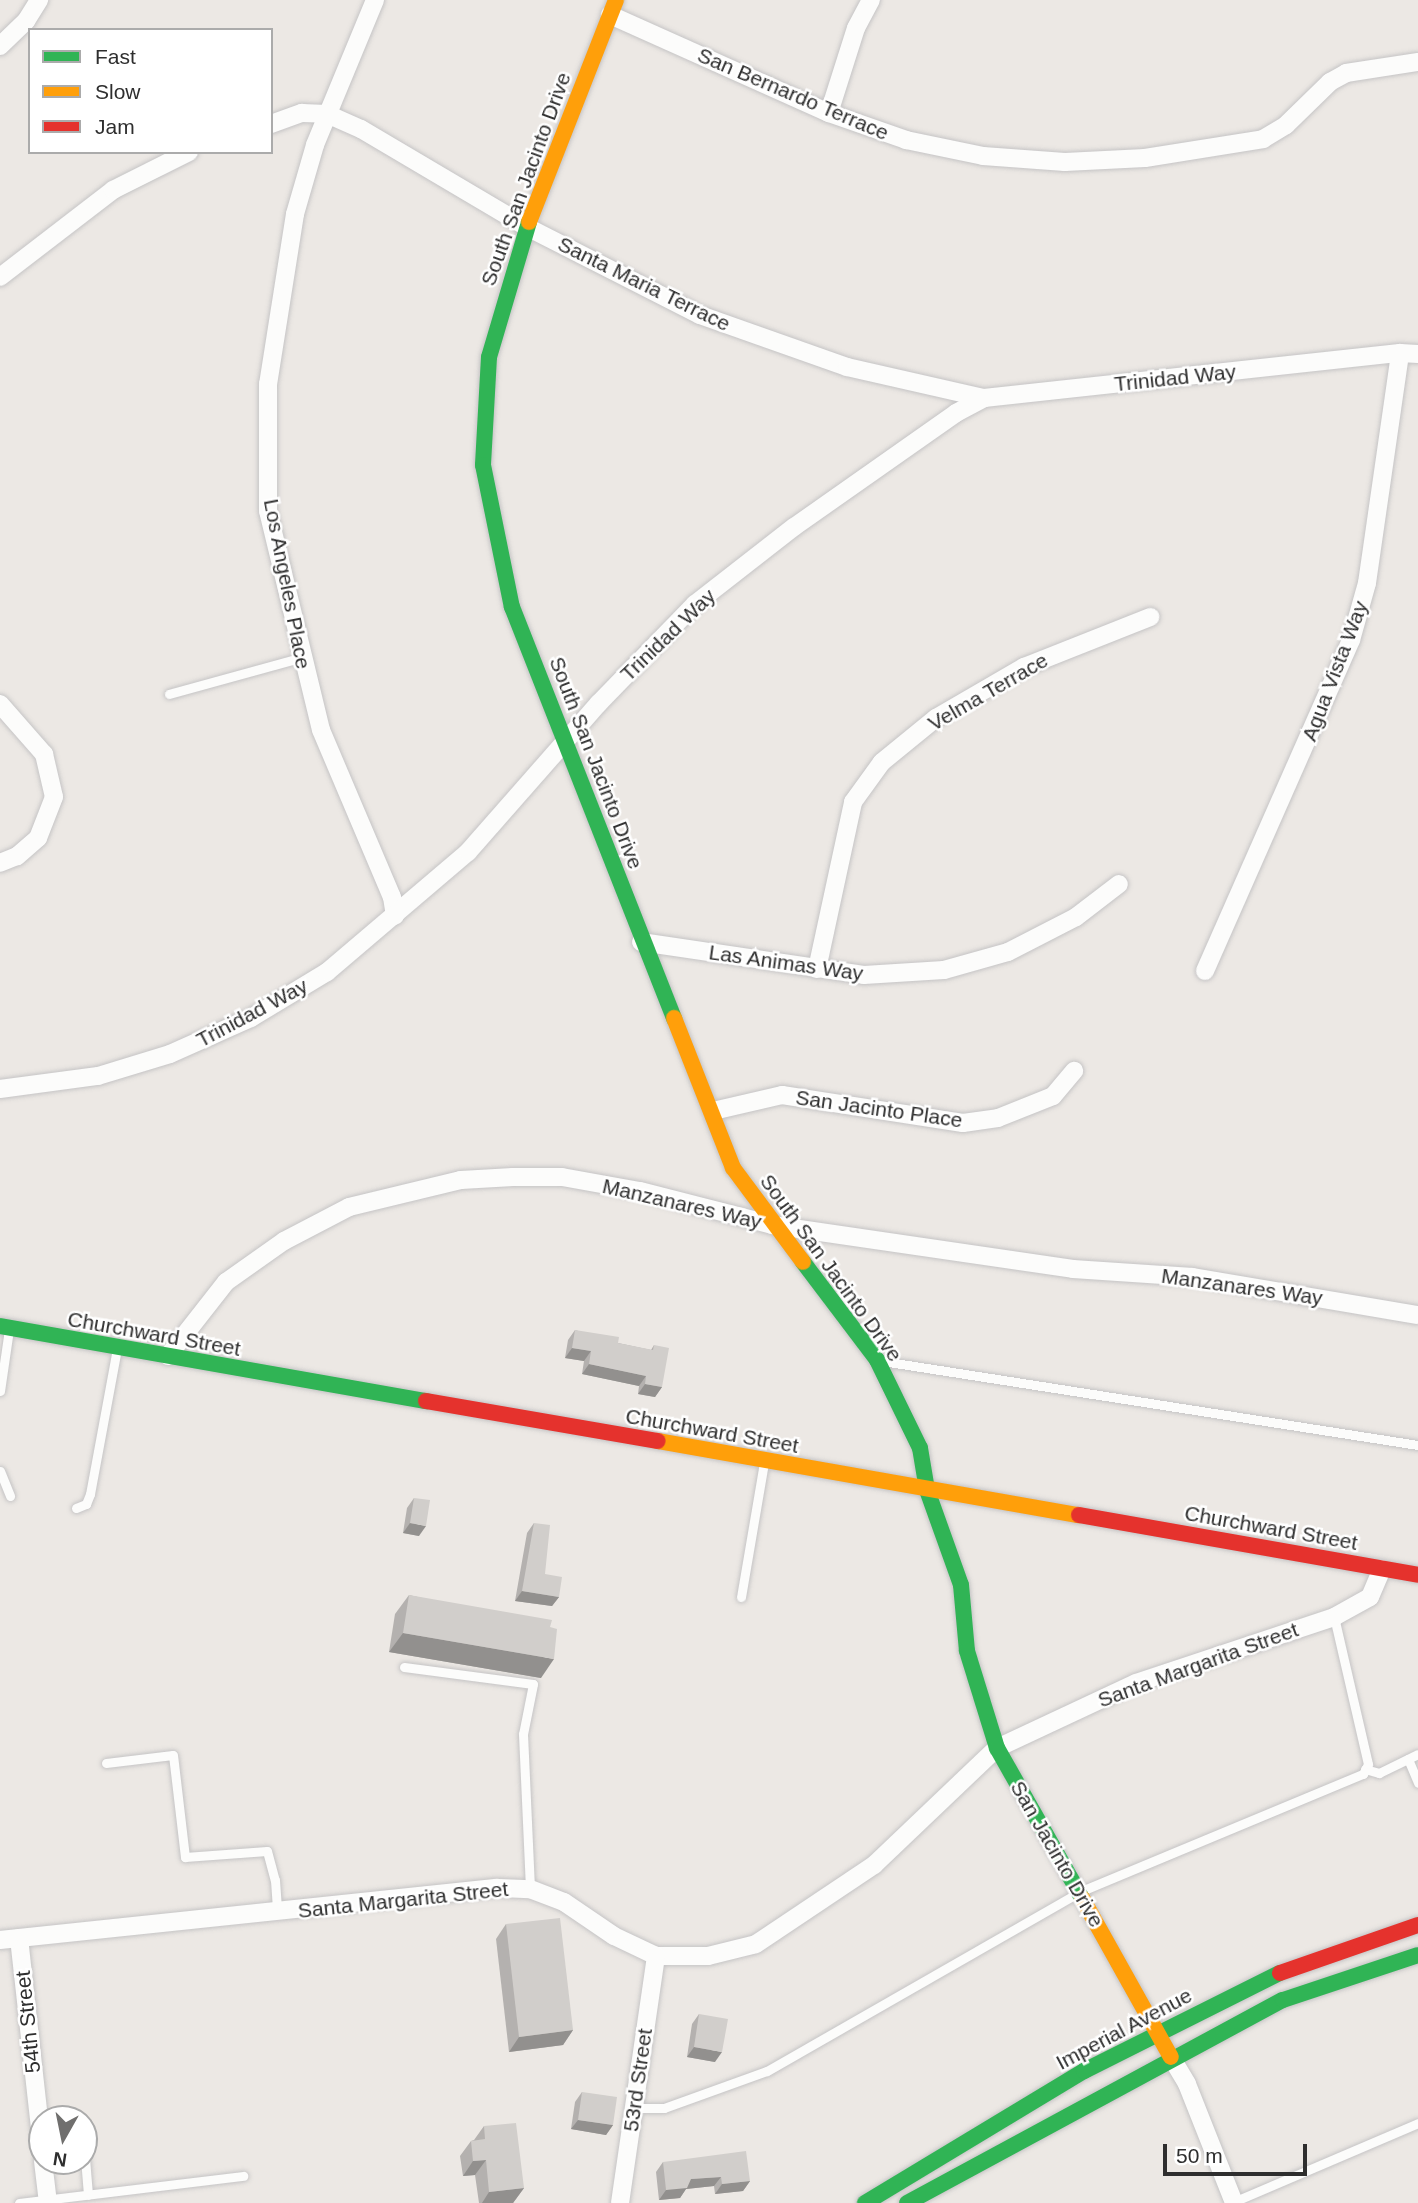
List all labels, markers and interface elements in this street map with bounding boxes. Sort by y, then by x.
legend [28,28,273,154]
street label: San Bernardo Terrace [694,42,892,146]
text: Fast [95,45,136,68]
street label: South San Jacinto Drive [476,69,576,289]
text: Slow [95,80,141,103]
text: Jam [95,115,135,138]
street label: Santa Maria Terrace [554,231,734,337]
street label: Trinidad Way [1113,359,1237,397]
street label: Los Angeles Place [258,496,316,672]
street label: Trinidad Way [615,584,721,686]
street label: Agua Vista Way [1297,597,1373,745]
street label: Velma Terrace [924,648,1052,736]
street label: South San Jacinto Drive [544,653,648,873]
street label: Las Animas Way [707,940,865,986]
street label: Trinidad Way [192,973,312,1053]
street label: San Jacinto Place [794,1085,964,1133]
street label: South San Jacinto Drive [755,1169,907,1367]
street label: Manzanares Way [600,1173,764,1235]
street label: Manzanares Way [1160,1263,1324,1311]
street label: Churchward Street [66,1306,242,1362]
street label: Churchward Street [624,1403,800,1459]
street label: Churchward Street [1183,1500,1359,1556]
street label: Santa Margarita Street [1094,1617,1302,1713]
street label: San Jacinto Drive [1005,1776,1109,1932]
street label: Santa Margarita Street [297,1876,509,1924]
street label: 54th Street [10,1970,46,2074]
street label: Imperial Avenue [1051,1982,1197,2076]
street label: 53rd Street [618,2027,658,2133]
north arrow [28,2105,98,2175]
scale bar [1166,2130,1310,2174]
text: 50 m [1176,2144,1223,2167]
text: N [52,2148,68,2171]

